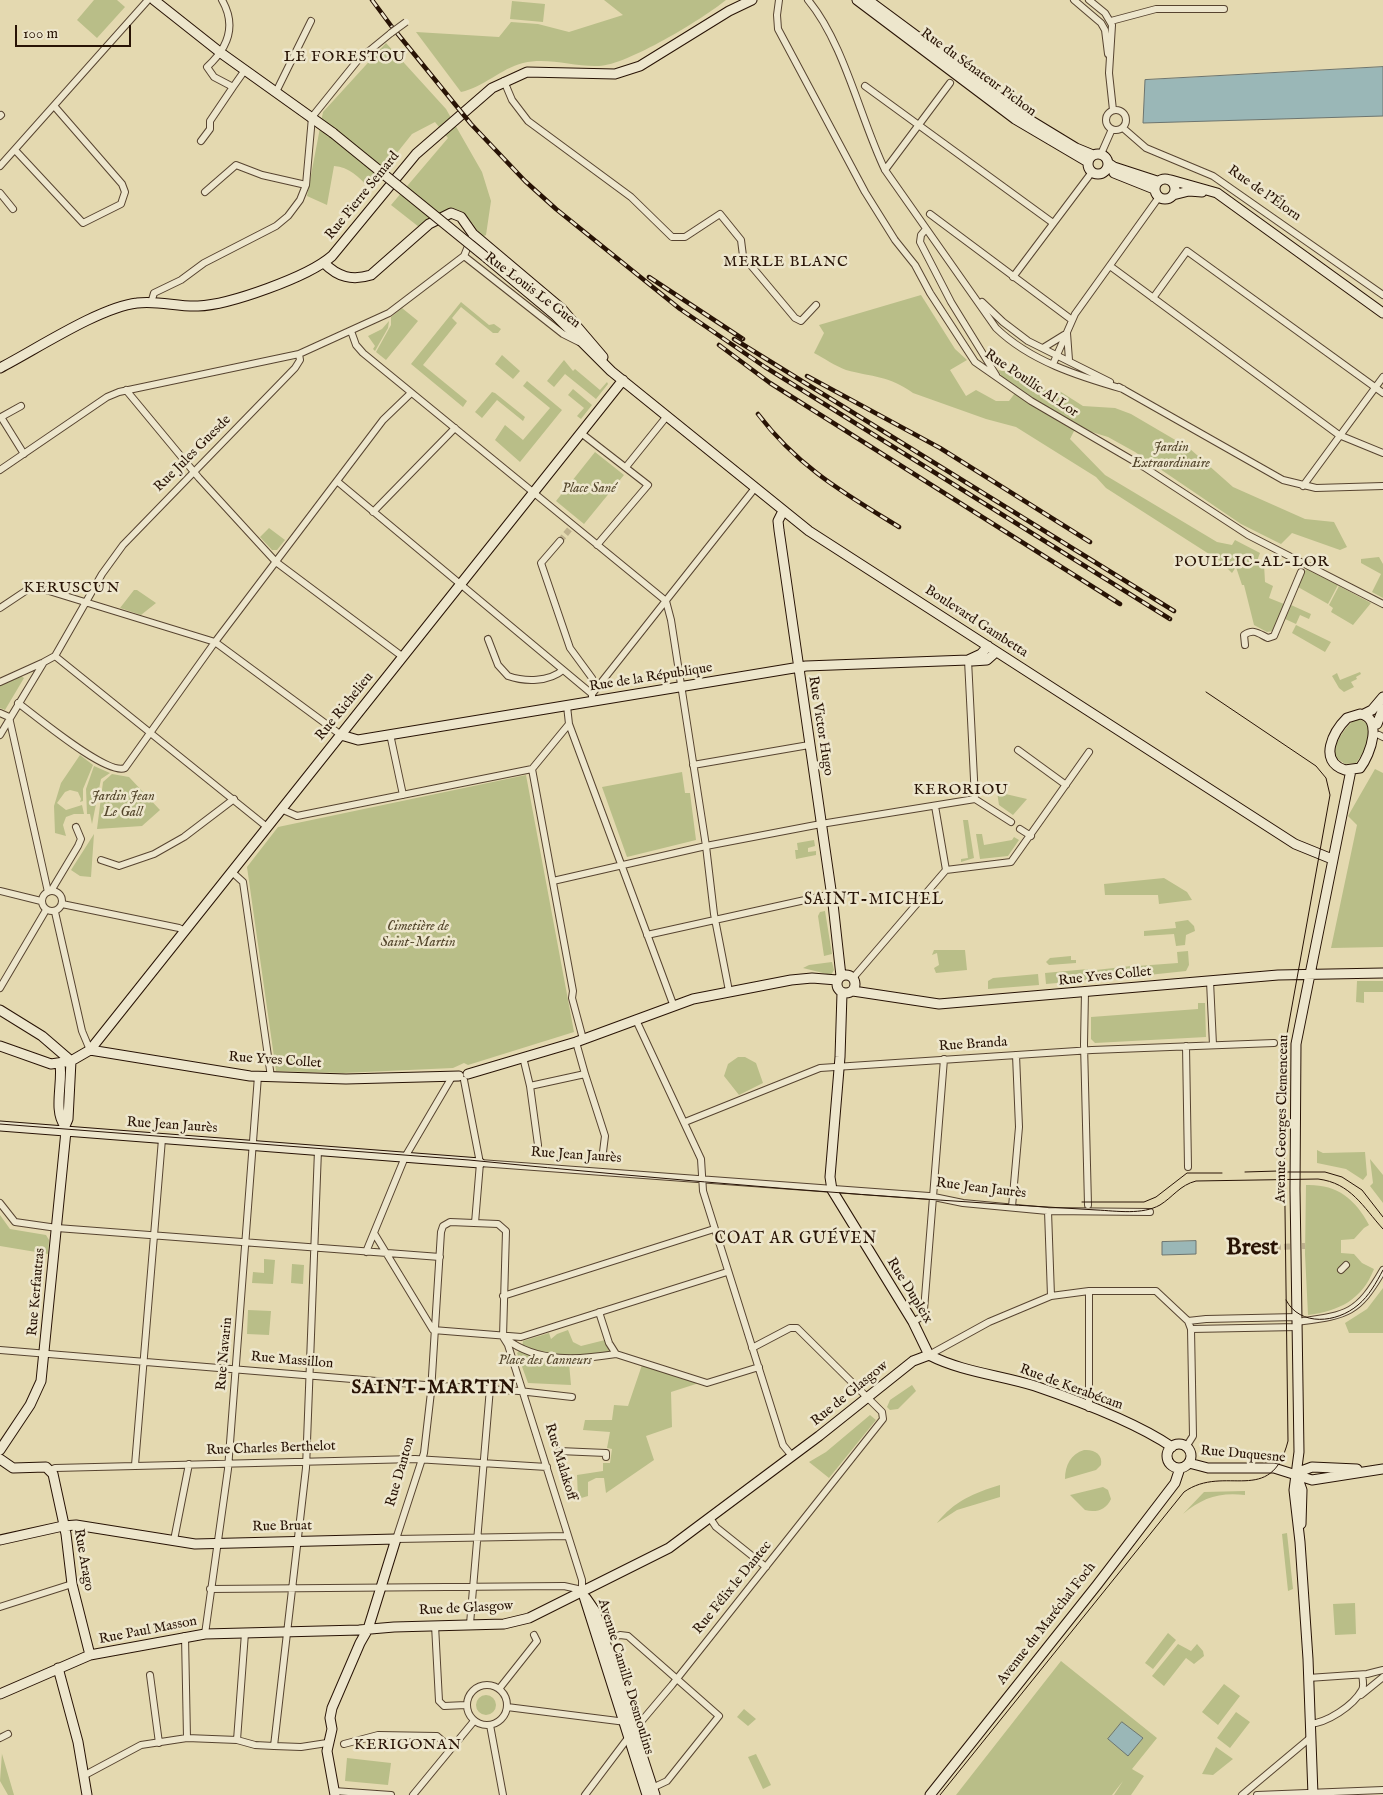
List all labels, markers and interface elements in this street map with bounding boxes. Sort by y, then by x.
scale bar [18,15,134,47]
text: 100 m [23,24,58,43]
street label: Rue du Sénateur Pichon [917,25,1039,121]
district label: LE FORESTOU [282,49,408,67]
street label: Rue Pierre Semard [322,149,404,243]
street label: Rue de l'Élorn [1224,163,1304,225]
street label: Rue Louis Le Guen [481,249,583,333]
district label: MERLE BLANC [722,254,850,272]
street label: Rue Poullic Al Lor [981,346,1081,422]
street label: Rue Jules Guesde [151,412,235,496]
park label: Jardin Extraordinaire [1132,440,1210,472]
park label: Place Sané [562,481,616,497]
district label: POULLIC-AL-LOR [1173,554,1331,572]
district label: KERUSCUN [23,580,121,598]
street label: Boulevard Gambetta [921,582,1031,662]
street label: Rue de la République [588,660,714,696]
street label: Rue Richelieu [312,670,378,744]
street label: Rue Victor Hugo [804,675,836,777]
district label: KERORIOU [912,782,1010,800]
park label: Jardin Jean Le Gall [91,789,155,822]
district label: SAINT-MICHEL [802,891,946,911]
park label: Cimetière de Saint-Martin [380,919,456,952]
street label: Rue Yves Collet [1058,964,1152,990]
street label: Rue Branda [938,1034,1008,1056]
street label: Avenue Georges Clemenceau [1273,1035,1293,1203]
street label: Rue Yves Collet [228,1049,322,1073]
street label: Rue Jean Jaurès [126,1114,218,1138]
street label: Rue Jean Jaurès [530,1144,622,1168]
street label: Rue Jean Jaurès [935,1175,1027,1203]
district label: COAT AR GUÉVEN [713,1230,879,1250]
district label: Brest [1226,1235,1278,1263]
street label: Rue Kerfautras [25,1247,49,1337]
street label: Rue Dupleix [882,1255,936,1327]
street label: Rue Navarin [213,1317,237,1391]
street label: Rue Massillon [250,1349,334,1373]
park label: Place des Canneurs [498,1353,592,1369]
street label: Rue de Glasgow [808,1358,892,1430]
street label: Rue de Kerabécam [1017,1362,1125,1414]
district label: SAINT-MARTIN [350,1378,518,1400]
street label: Rue Malakoff [540,1421,580,1503]
street label: Rue Danton [383,1435,419,1509]
street label: Rue Charles Berthelot [206,1438,336,1460]
street label: Rue Duquesne [1200,1443,1286,1467]
street label: Rue Bruat [252,1518,312,1536]
street label: Rue Arago [69,1527,97,1593]
street label: Rue Félix le Dantec [690,1538,776,1638]
street label: Avenue du Maréchal Foch [994,1560,1100,1688]
street label: Avenue Camille Desmoulins [593,1597,657,1757]
street label: Rue de Glasgow [418,1598,514,1620]
street label: Rue Paul Masson [98,1613,198,1649]
district label: KERIGONAN [353,1737,463,1755]

